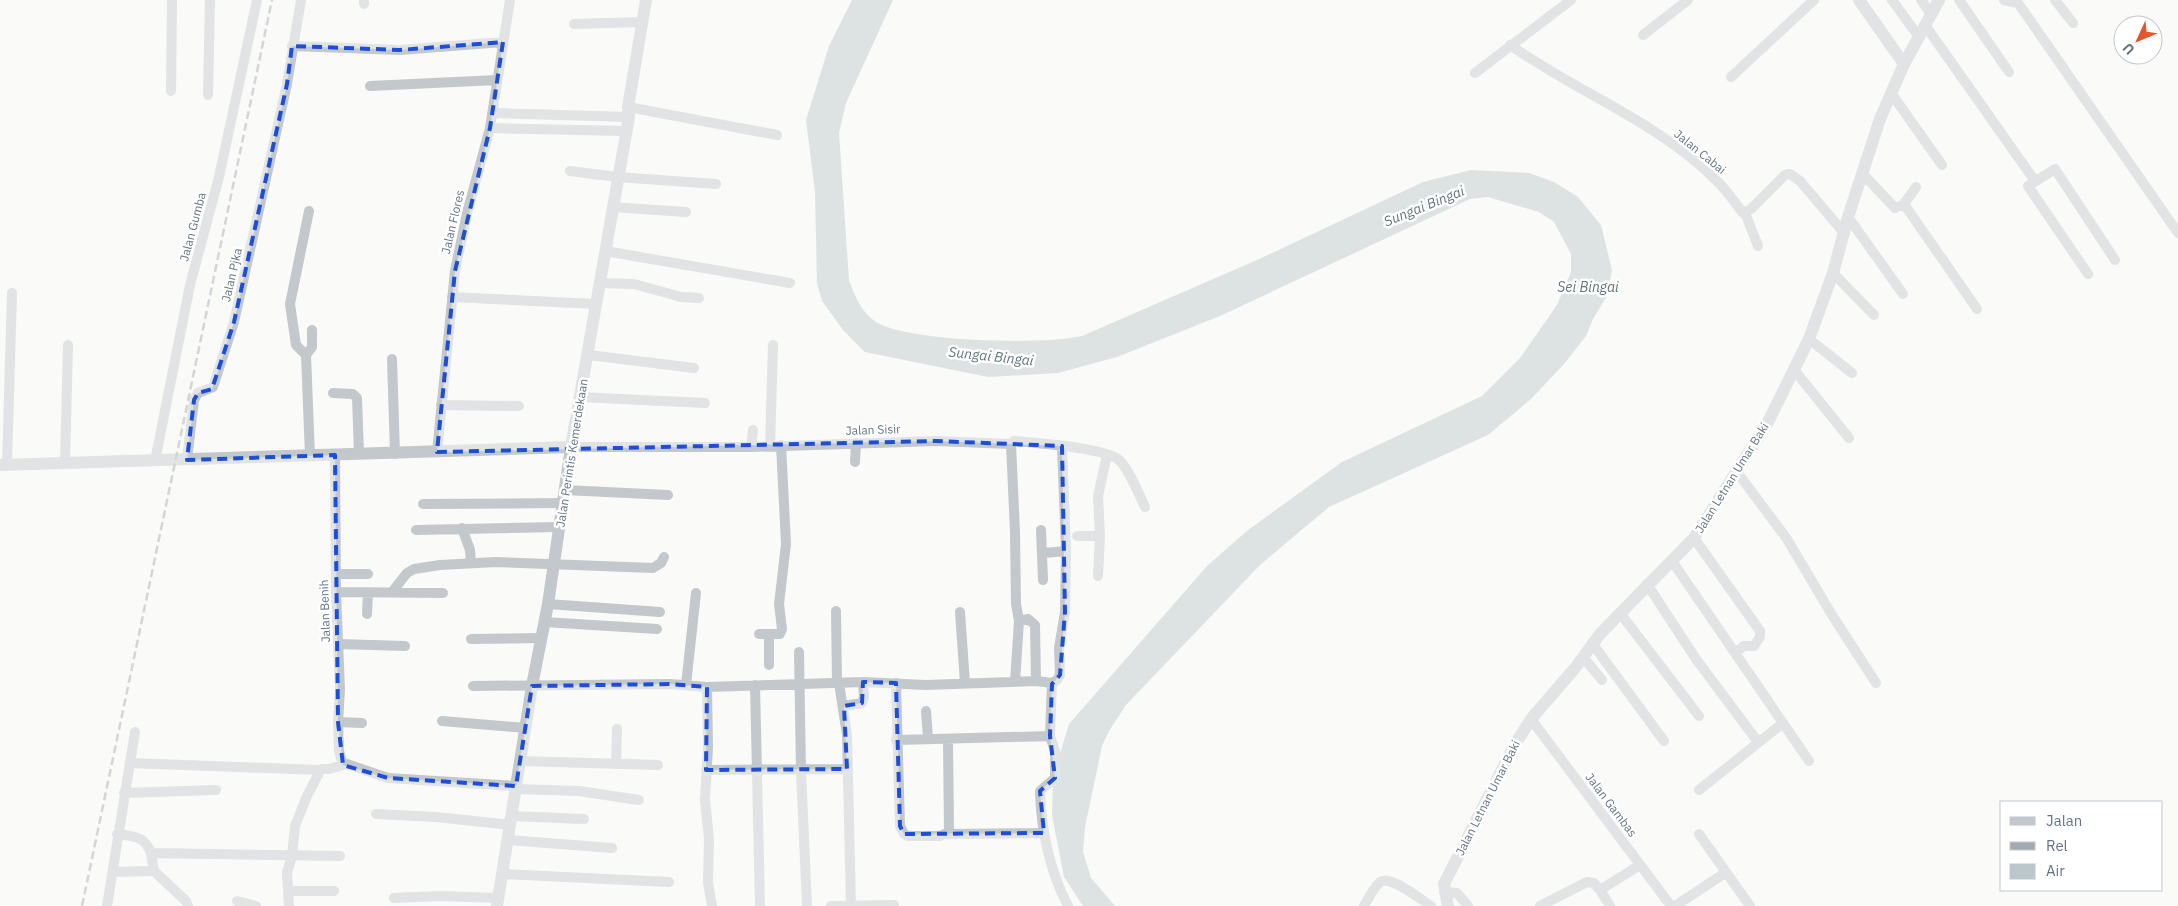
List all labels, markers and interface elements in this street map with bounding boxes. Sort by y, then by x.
north arrow [2113,15,2163,65]
text: U [2119,39,2138,59]
street label: Jalan Cabai [1671,126,1729,177]
water label: Sungai Bingai [1381,182,1467,230]
street label: Jalan Flores [438,188,467,255]
street label: Jalan Gumba [176,190,209,263]
street label: Jalan Pjka [218,246,245,303]
water label: Sei Bingai [1557,278,1619,296]
water label: Sungai Bingai [948,343,1035,369]
street label: Jalan Perintis Kemerdekaan [552,378,591,528]
street label: Jalan Letnan Umar Baki [1691,420,1772,536]
street label: Jalan Sisir [845,421,901,438]
street label: Jalan Benih [316,579,333,643]
street label: Jalan Letnan Umar Baki [1452,738,1523,858]
street label: Jalan Gambas [1582,770,1640,840]
legend [2000,801,2163,891]
text: Jalan [2046,811,2082,830]
text: Rel [2046,836,2068,855]
text: Air [2046,861,2065,880]

